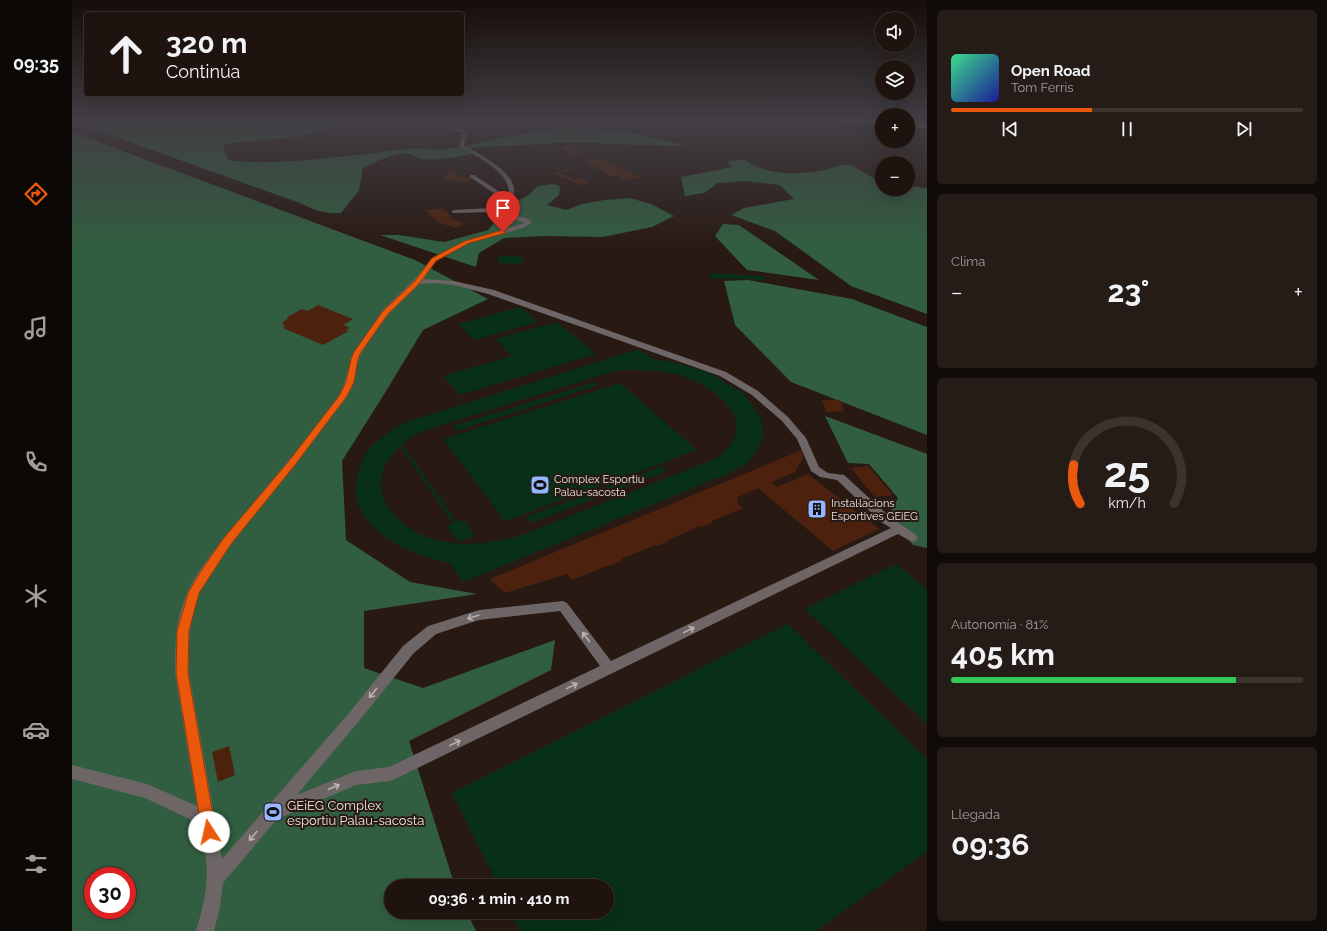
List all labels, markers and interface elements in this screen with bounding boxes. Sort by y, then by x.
map controls [875,12,915,196]
button: sound [875,12,915,52]
text: 320 m [166,27,247,60]
icon: ahead [100,28,152,80]
text: 09:35 [13,53,59,74]
button: layers [875,60,915,100]
text: Continúa [166,61,240,82]
text: Open Road [1011,62,1091,80]
text: Tom Ferris [1011,80,1074,95]
button: + [875,108,915,148]
icon: previous [999,118,1021,140]
icon: pause [1116,118,1138,140]
icon: next [1233,118,1255,140]
button: − [875,156,915,196]
icon: directions [22,180,50,208]
pin [486,191,520,232]
icon: arrive [492,197,514,219]
text: Clima [951,254,985,269]
text: 23° [1107,274,1149,309]
text: − [951,279,963,305]
text: + [1294,279,1303,305]
icon: music [22,314,50,342]
text: 25 [1104,447,1150,496]
icon: phone [22,448,50,476]
place label: Complex Esportiu Palau-sacosta [554,473,644,499]
sports icon: Complex Esportiu Palau-sacosta [529,474,551,496]
text: km/h [1108,494,1146,510]
place label: Instal·lacions Esportives GEiEG [831,497,918,523]
building icon: Instal·lacions Esportives GEiEG [806,498,828,520]
icon: climate [22,582,50,610]
one-way arrow [466,614,479,621]
text: Autonomía · 81% [951,617,1048,632]
one-way arrow [683,626,695,633]
one-way arrow [582,631,590,642]
text: 405 km [951,637,1055,672]
one-way arrow [566,682,578,689]
one-way arrow [368,688,377,699]
icon: car [22,716,50,744]
one-way arrow [449,739,461,746]
one-way arrow [328,783,340,790]
place label: GEiEG Complex esportiu Palau-sacosta [287,798,424,828]
sports icon: GEiEG Complex esportiu Palau-sacosta [262,801,284,823]
text: Llegada [951,807,1000,822]
position arrow [188,811,230,853]
text: 09:36 [951,827,1029,862]
one-way arrow [249,831,258,841]
icon: filters [22,850,50,878]
speed limit sign: 30 [84,867,136,919]
text: 09:36 · 1 min · 410 m [429,890,570,908]

